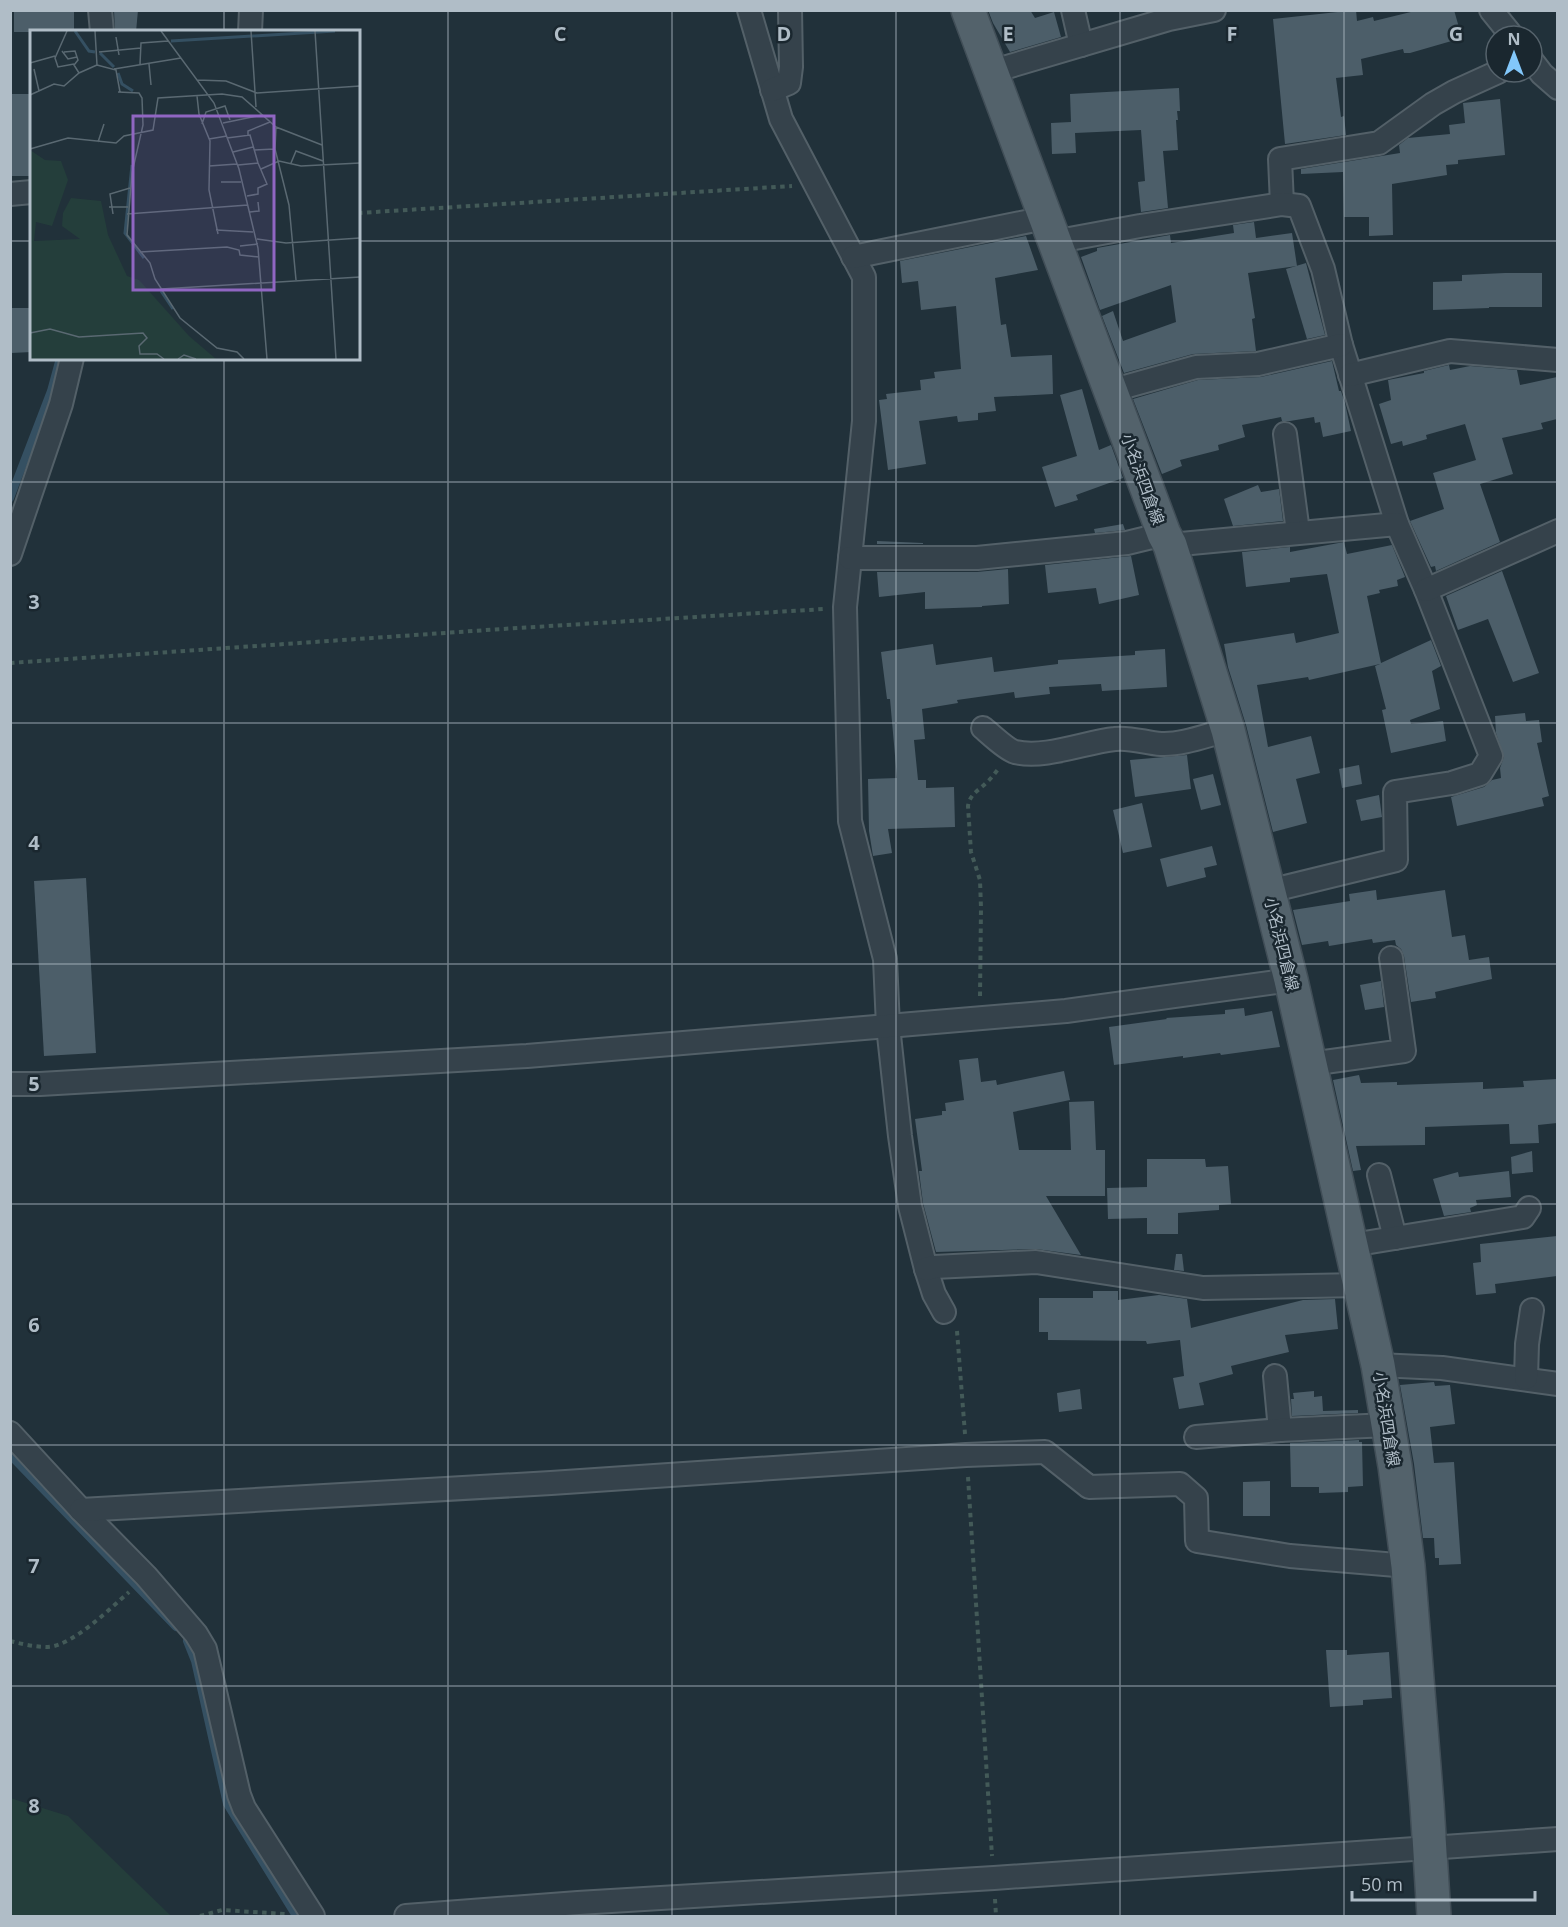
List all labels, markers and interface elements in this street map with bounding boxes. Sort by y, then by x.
text: C [554,20,567,47]
text: D [777,20,791,47]
text: E [1002,20,1014,47]
text: F [1227,20,1237,47]
text: G [1449,20,1463,47]
north arrow [1484,24,1544,84]
text: N [1507,28,1521,50]
inset map [30,30,360,360]
street label: 小名浜四倉線 [1116,430,1170,528]
text: 3 [28,588,40,615]
text: 4 [28,829,40,856]
street label: 小名浜四倉線 [1260,895,1304,993]
text: 5 [28,1070,40,1097]
text: 6 [28,1311,40,1338]
street label: 小名浜四倉線 [1369,1370,1405,1468]
text: 7 [28,1552,40,1579]
text: 8 [28,1792,40,1819]
scale bar [1352,1864,1535,1902]
text: 50 m [1361,1872,1403,1896]

